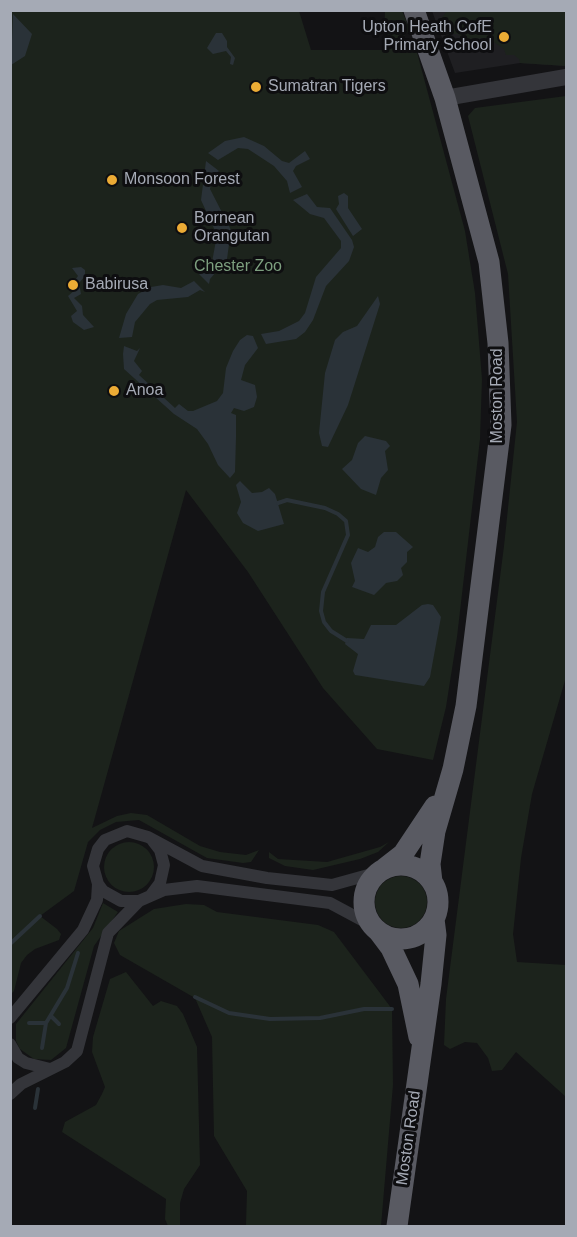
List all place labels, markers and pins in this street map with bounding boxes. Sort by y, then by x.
place label: Upton Heath CofE Primary School [362,18,492,56]
marker: Upton Heath CofE Primary School [497,30,511,44]
place label: Sumatran Tigers [268,77,386,97]
marker: Sumatran Tigers [249,80,263,94]
place label: Monsoon Forest [124,170,240,190]
marker: Monsoon Forest [105,173,119,187]
place label: Bornean Orangutan [194,209,270,247]
marker: Bornean Orangutan [175,221,189,235]
place label: Babirusa [85,275,148,295]
marker: Babirusa [66,278,80,292]
place label: Anoa [126,381,163,401]
marker: Anoa [107,384,121,398]

